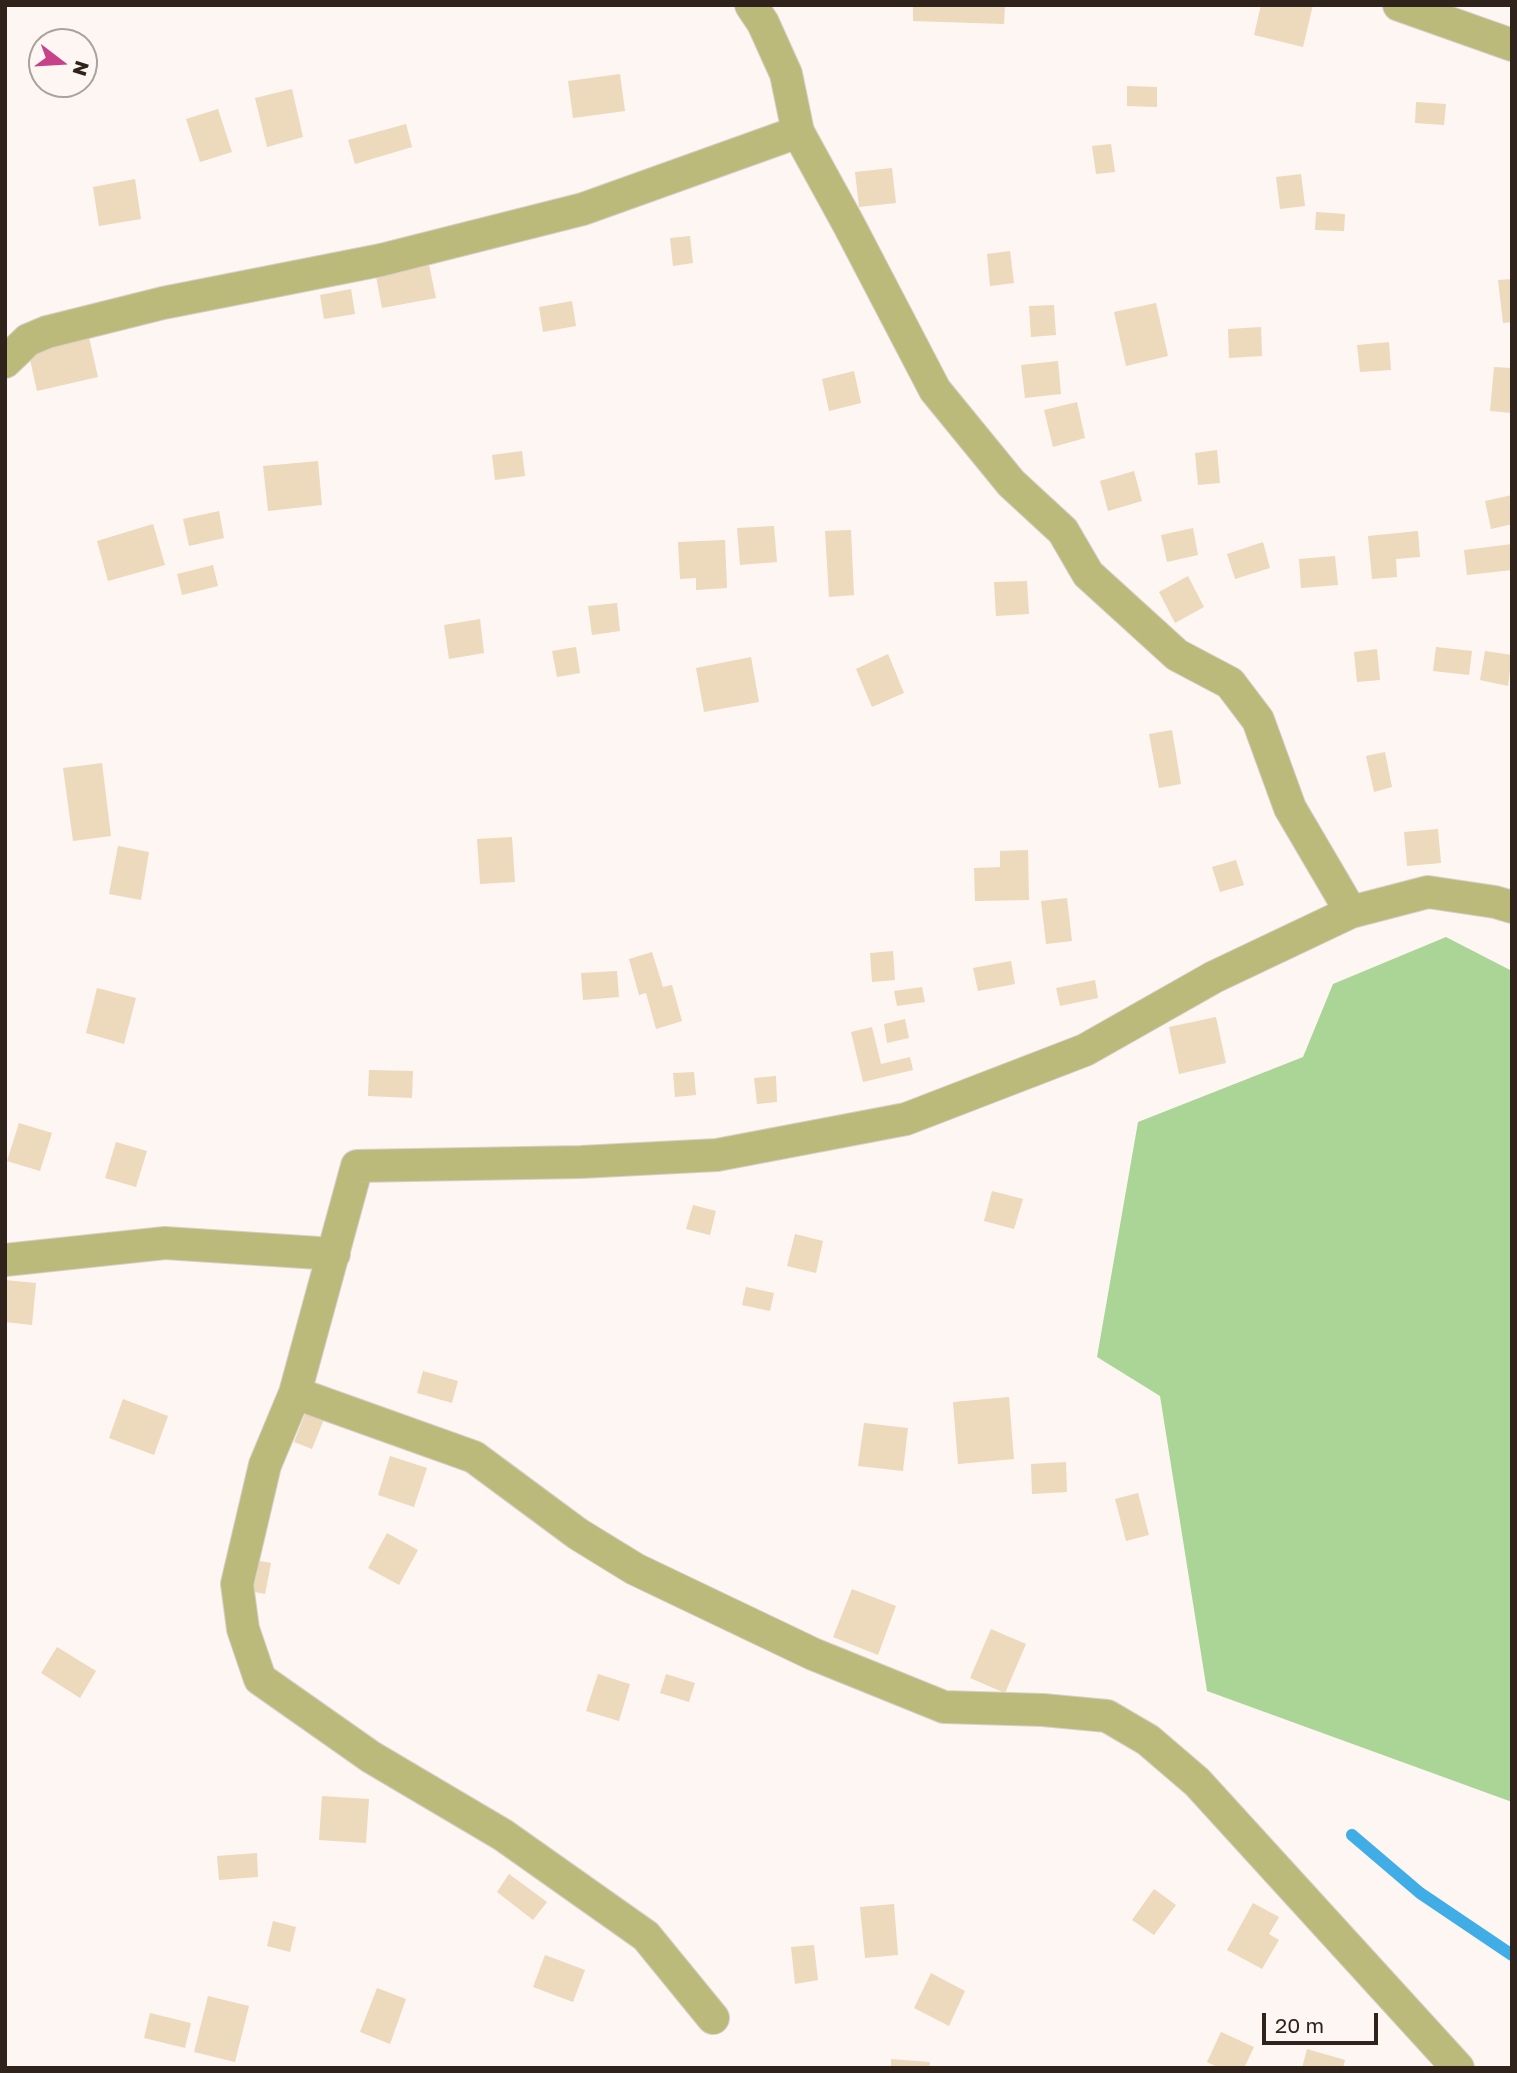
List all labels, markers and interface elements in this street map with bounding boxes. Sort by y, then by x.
north arrow [28,28,98,98]
text: N [69,58,95,79]
scale bar [1265,2000,1380,2044]
text: 20 m [1275,2012,1324,2038]

